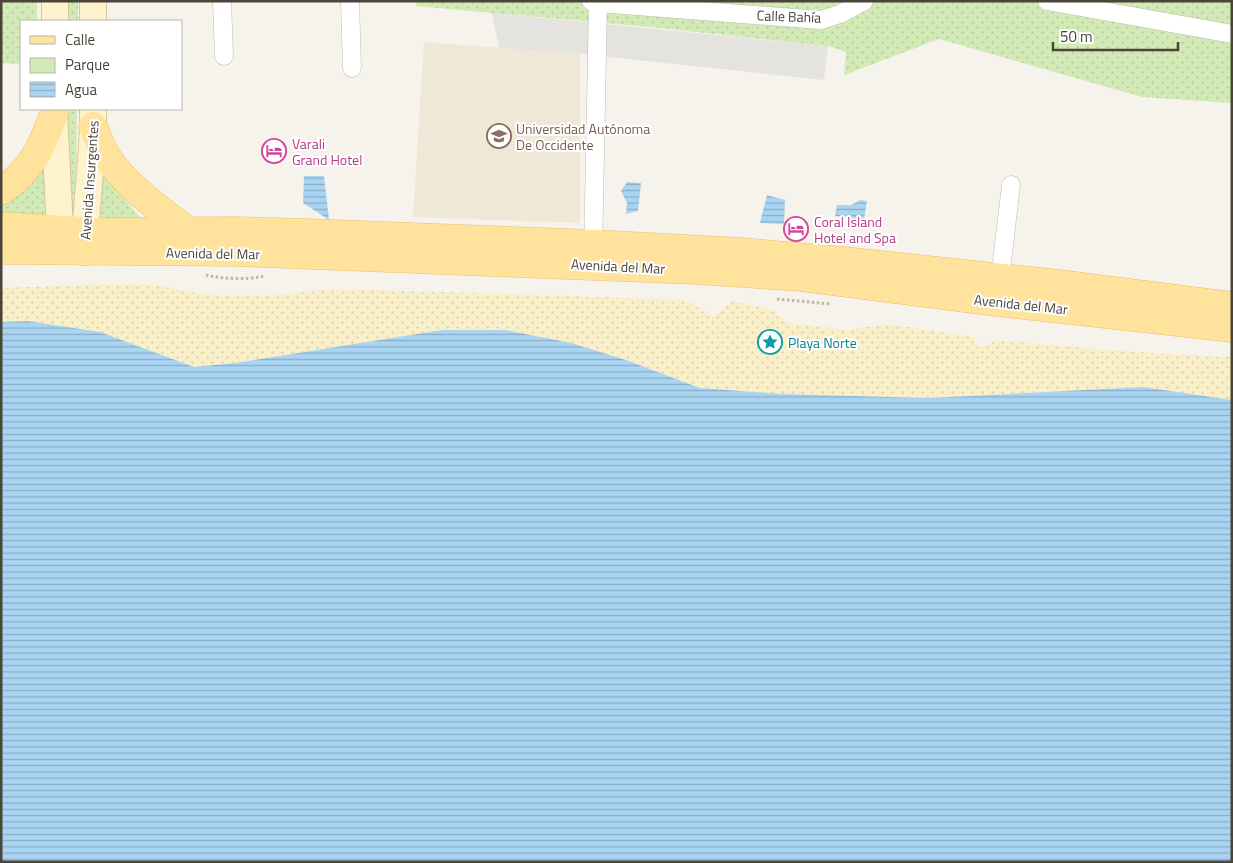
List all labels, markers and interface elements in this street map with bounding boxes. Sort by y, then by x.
street label: Calle Bahía [756,4,822,28]
legend [20,20,182,110]
scale bar [1053,20,1178,52]
text: 50 m [1060,25,1093,48]
text: Calle [65,28,95,51]
text: Parque [65,53,110,76]
text: Agua [65,78,97,101]
place label: Universidad Autónoma De Occidente [516,118,650,155]
street label: Avenida Insurgentes [74,120,104,240]
school or university icon: Universidad Autónoma De Occidente [486,123,512,149]
place label: Varali Grand Hotel [292,133,362,170]
hotel icon: Varali Grand Hotel [261,138,287,164]
place label: Coral Island Hotel and Spa [814,211,896,248]
hotel icon: Coral Island Hotel and Spa [783,216,809,242]
street label: Avenida del Mar [166,242,260,264]
street label: Avenida del Mar [570,253,666,279]
street label: Avenida del Mar [973,289,1069,319]
place icon: Playa Norte [757,329,783,355]
place label: Playa Norte [788,332,857,353]

